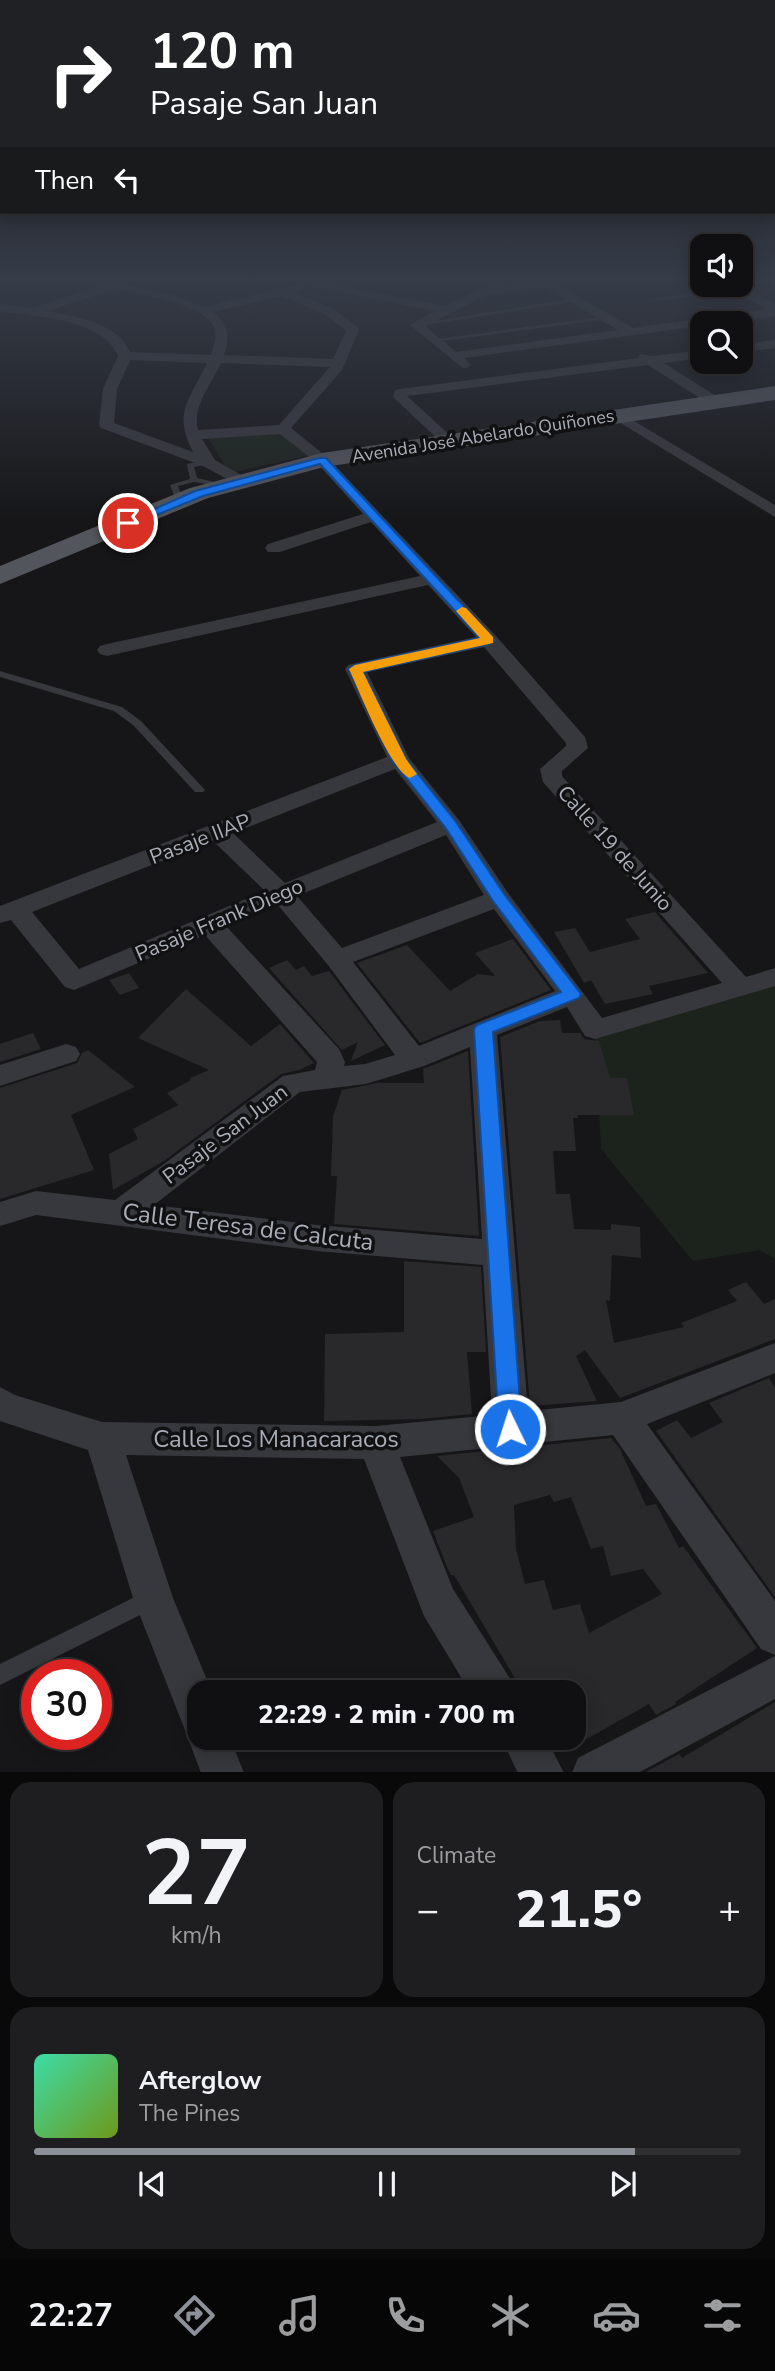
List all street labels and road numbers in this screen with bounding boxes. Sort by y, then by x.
street label: Avenida José Abelardo Quiñones [350,403,616,469]
street label: Calle 19 de Junio [551,779,679,917]
street label: Pasaje IIAP [145,807,255,871]
street label: Pasaje Frank Diego [131,872,307,968]
street label: Pasaje San Juan [157,1078,293,1190]
street label: Calle Teresa de Calcuta [121,1196,375,1258]
street label: Calle Los Manacaracos [153,1423,399,1455]

